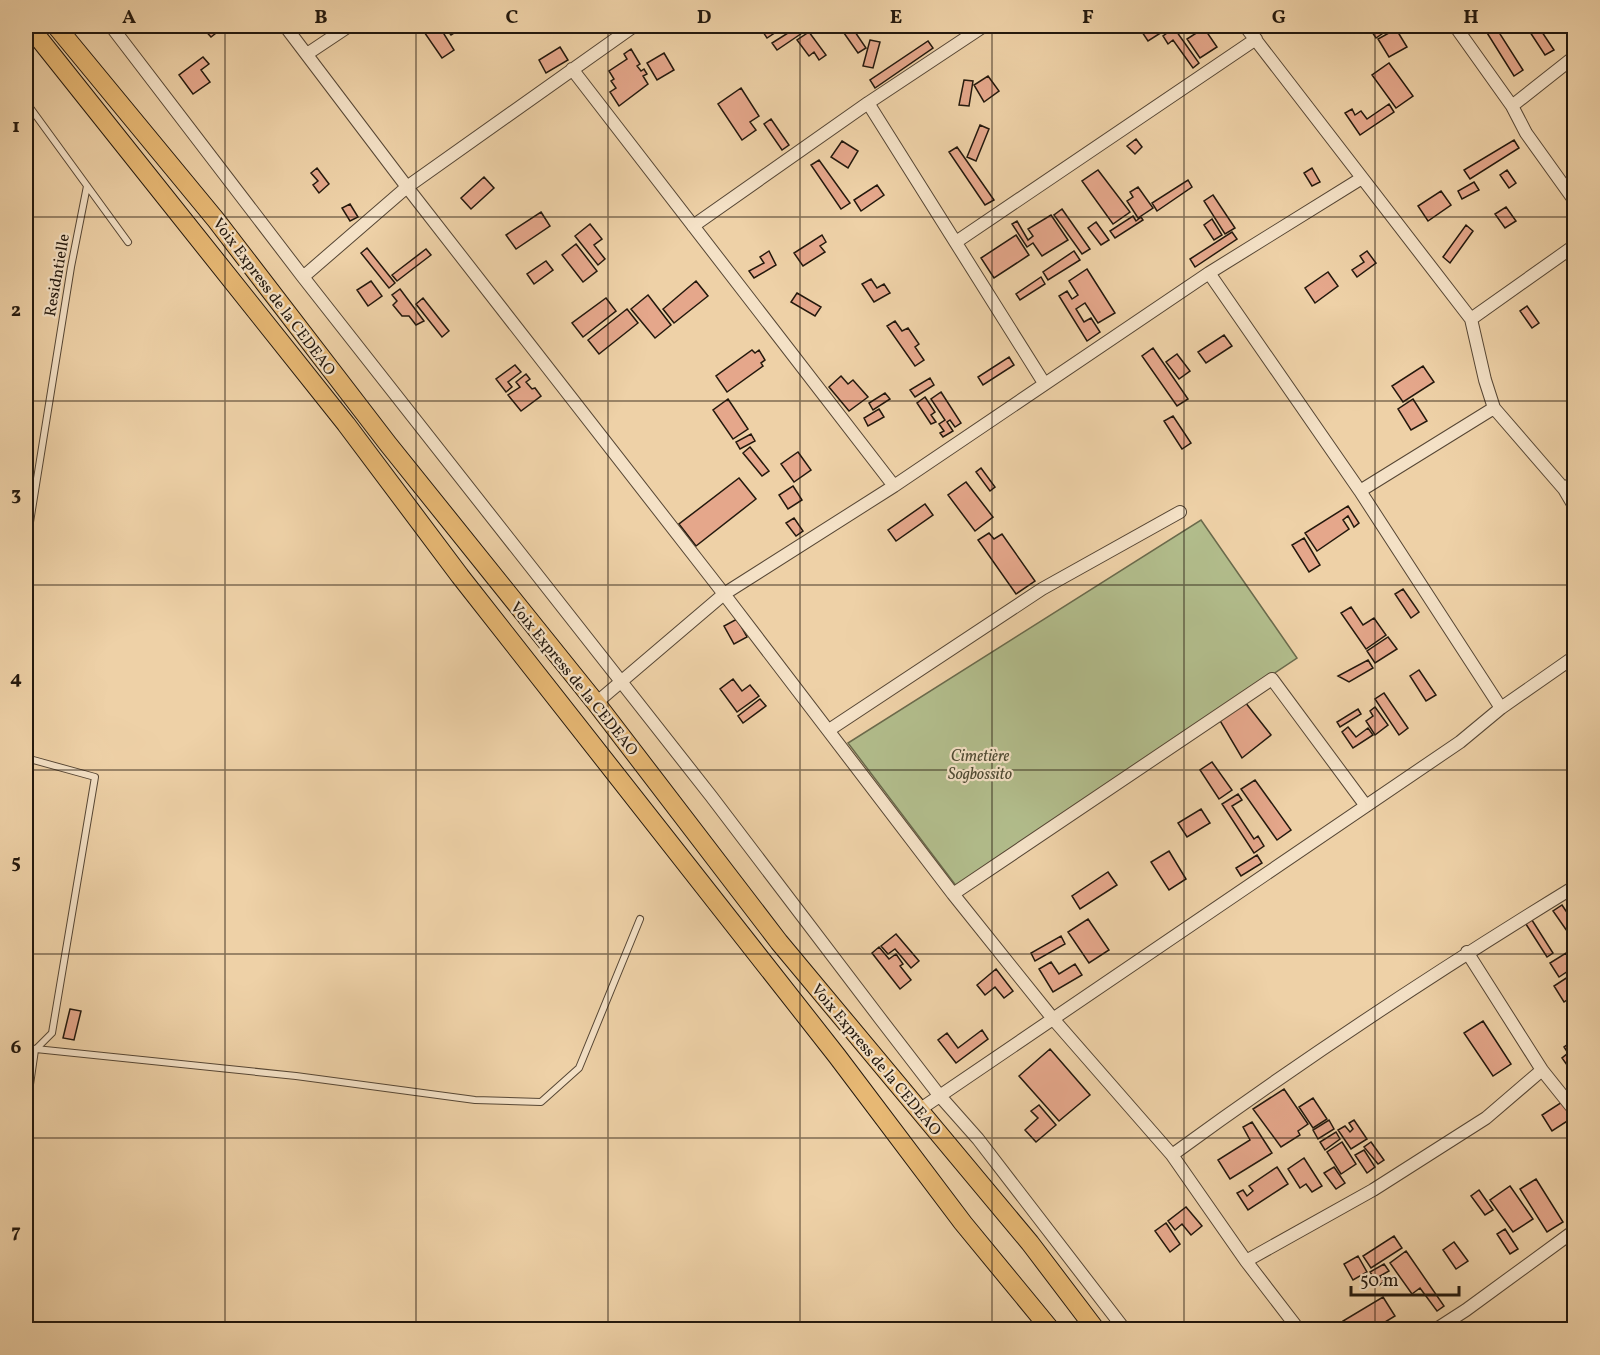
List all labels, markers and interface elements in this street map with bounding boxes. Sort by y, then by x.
text: A [122,4,136,32]
text: B [314,4,328,32]
text: C [506,4,519,32]
text: D [697,4,711,32]
text: E [890,4,902,32]
text: F [1082,4,1094,32]
text: G [1272,4,1286,32]
text: H [1463,4,1479,32]
text: 1 [12,113,20,141]
street label: Voix Express de la CEDEAO [207,214,340,381]
street label: Residntielle [40,232,76,318]
text: 2 [11,297,21,325]
text: 3 [11,481,21,509]
street label: Voix Express de la CEDEAO [504,598,643,761]
text: 4 [10,665,22,693]
park label: Cimetière Sogbossito [948,746,1013,786]
text: 5 [11,849,21,877]
street label: Voix Express de la CEDEAO [805,980,946,1141]
text: 6 [11,1034,22,1062]
text: 7 [11,1218,21,1246]
scale bar [1351,1259,1459,1297]
text: 50 m [1360,1269,1399,1294]

